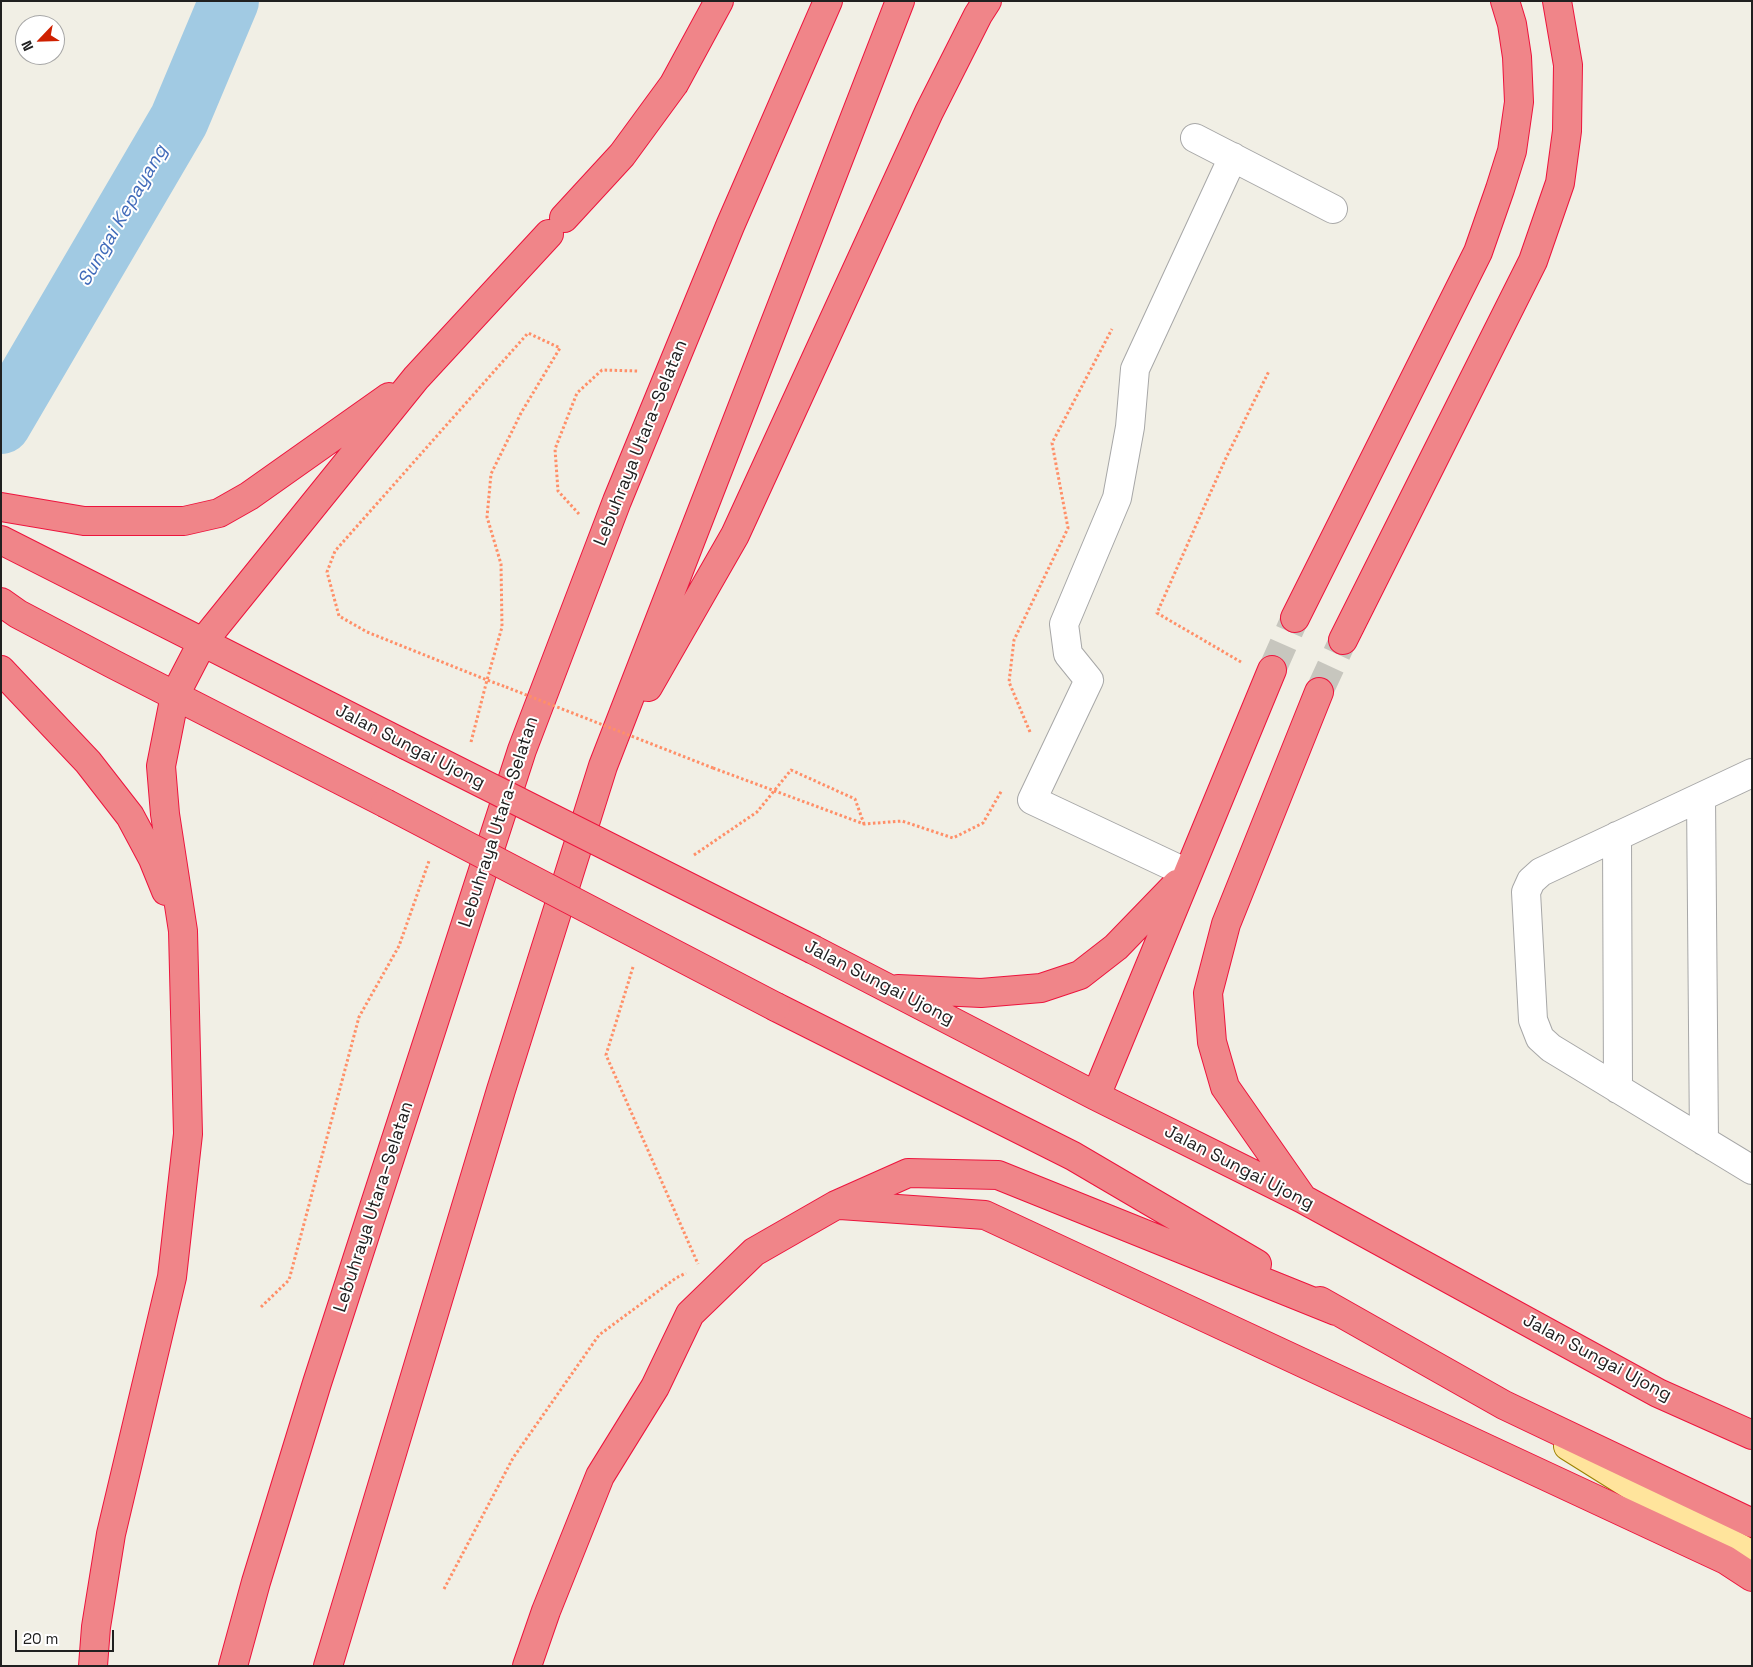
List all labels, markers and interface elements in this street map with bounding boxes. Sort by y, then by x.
north arrow [15,15,65,65]
text: N [17,38,37,54]
water label: Sungai Kepayang [73,141,173,291]
street label: Lebuhraya Utara–Selatan [590,337,692,549]
street label: Jalan Sungai Ujong [332,700,488,794]
street label: Lebuhraya Utara–Selatan [455,714,543,930]
street label: Jalan Sungai Ujong [801,936,957,1030]
street label: Lebuhraya Utara–Selatan [330,1099,418,1315]
street label: Jalan Sungai Ujong [1161,1121,1317,1215]
street label: Jalan Sungai Ujong [1519,1310,1675,1406]
scale bar [18,1620,116,1652]
text: 20 m [23,1629,58,1648]

